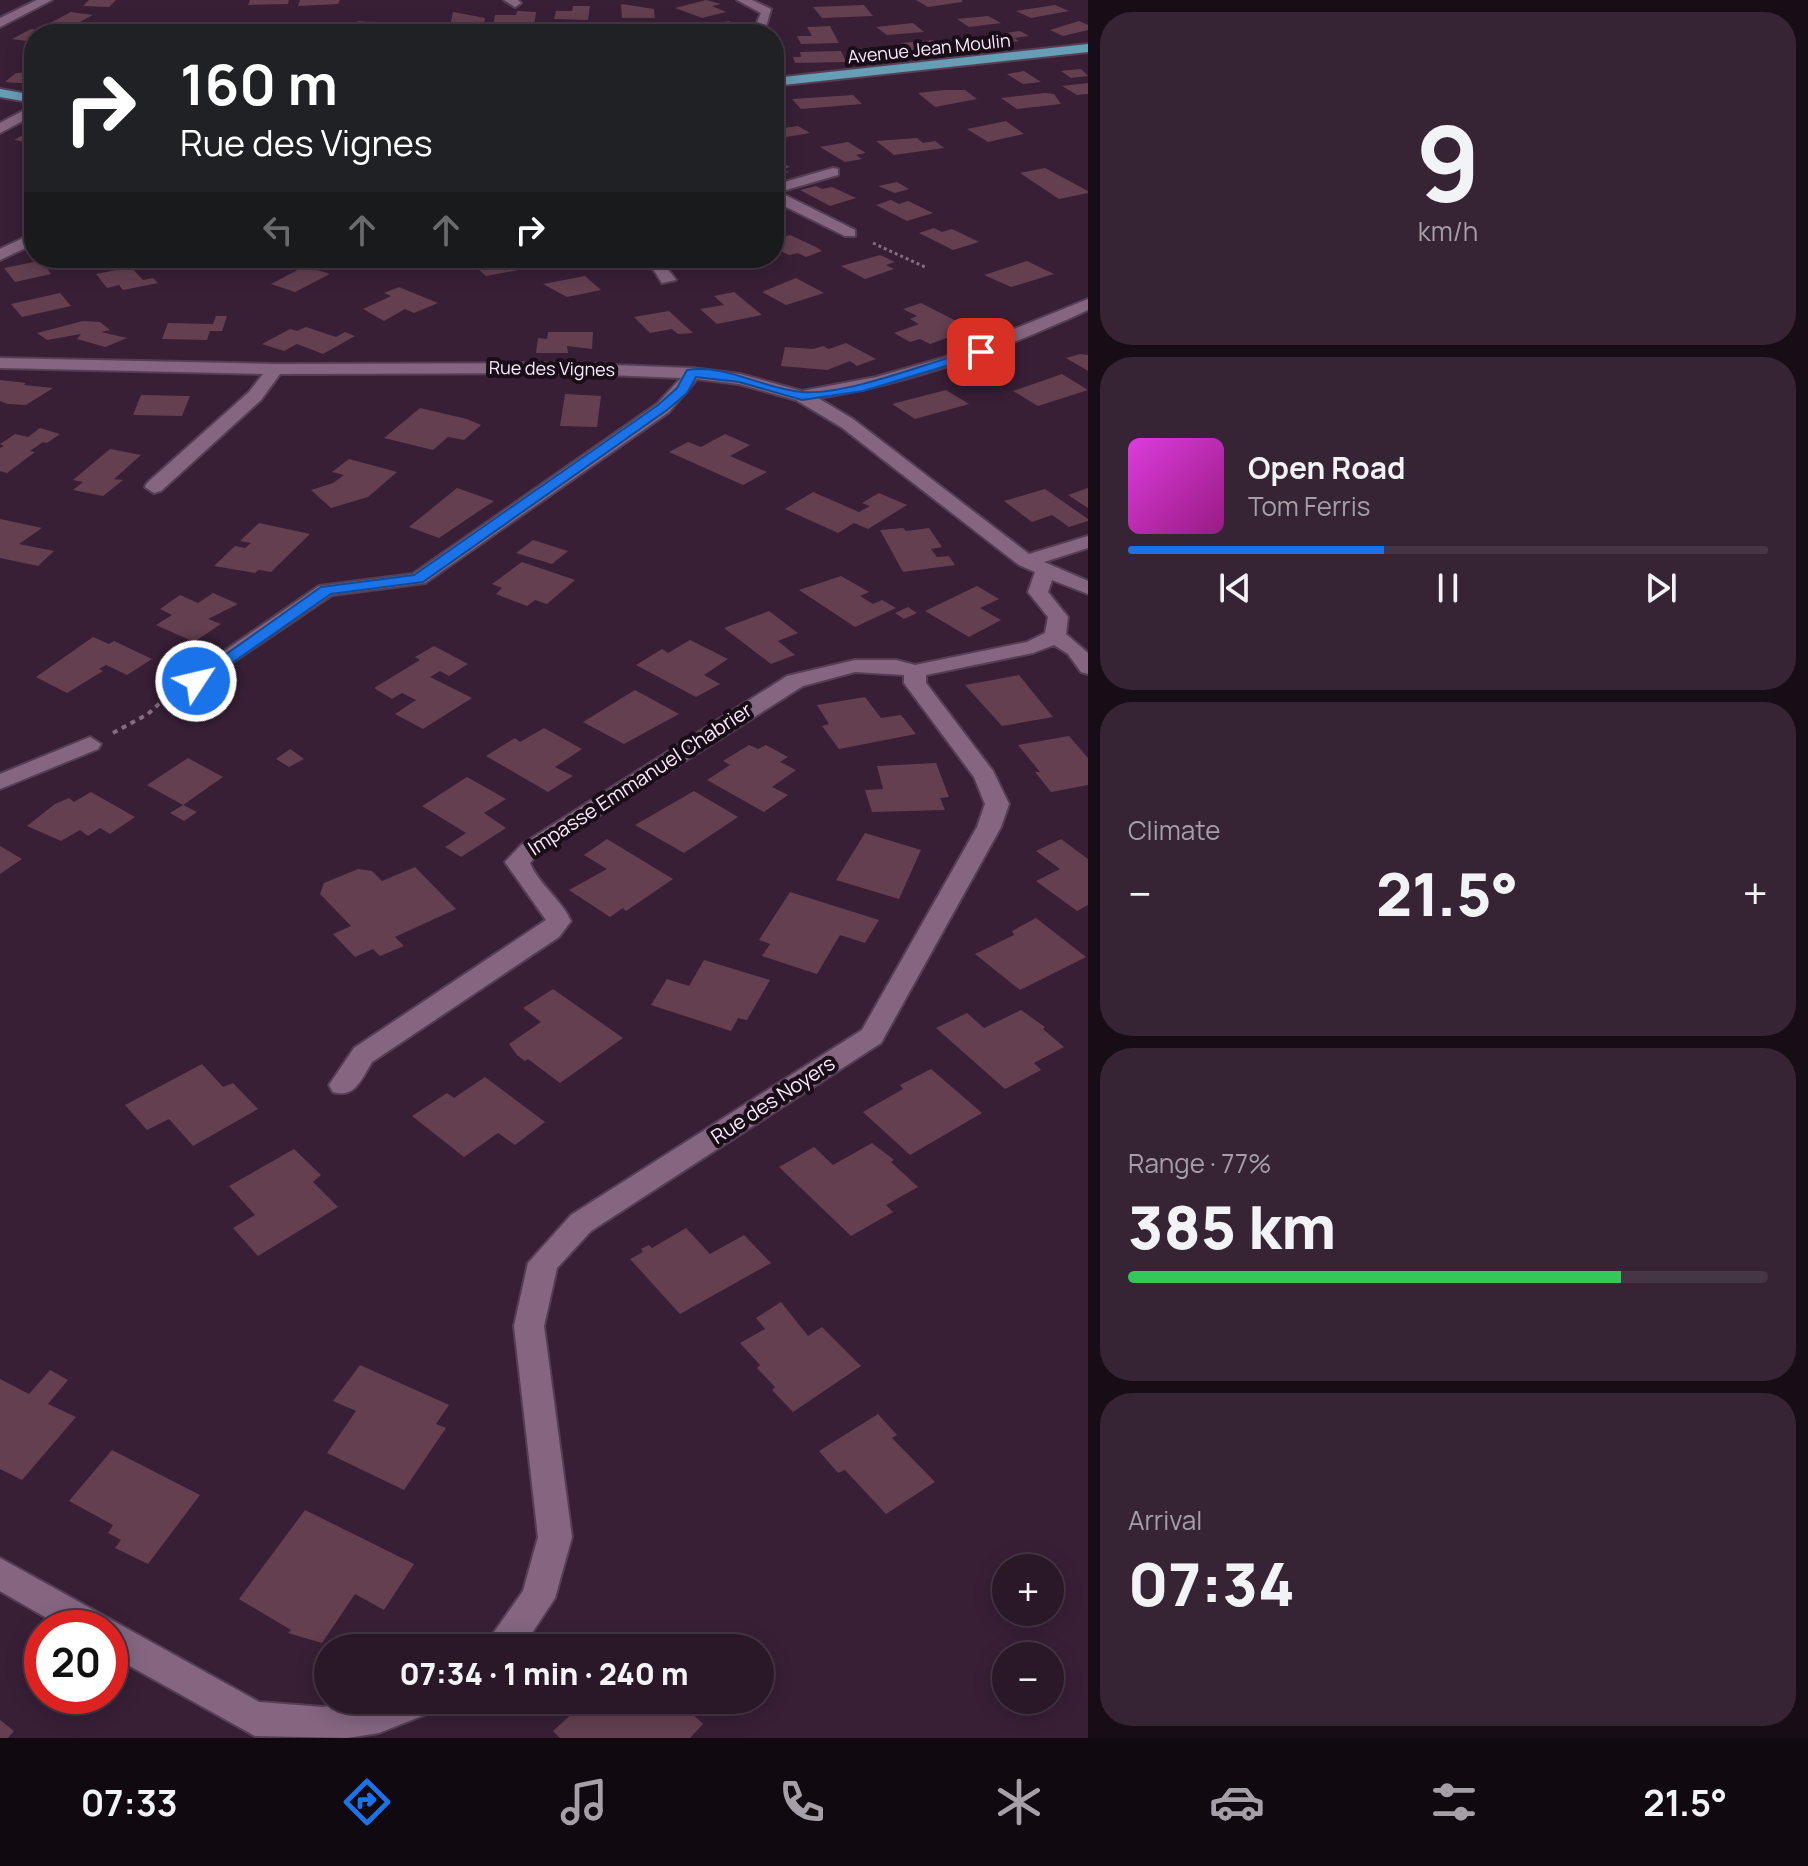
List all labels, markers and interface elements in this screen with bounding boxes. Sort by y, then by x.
street label: Avenue Jean Moulin [846,28,1012,68]
text: 160 m [180,45,338,122]
icon: right [48,56,152,160]
text: 9 [1416,90,1480,232]
text: Rue des Vignes [180,118,433,167]
icon: left [256,208,300,252]
icon: ahead [340,208,384,252]
icon: ahead [424,208,468,252]
icon: right [508,208,552,252]
text: km/h [1418,213,1478,249]
pin [947,318,1015,386]
icon: arrive [959,330,1003,374]
street label: Rue des Vignes [489,355,615,381]
text: Open Road [1248,447,1405,488]
text: Tom Ferris [1248,488,1370,524]
icon: previous [1213,566,1257,610]
icon: pause [1426,566,1470,610]
icon: next [1639,566,1683,610]
position arrow [154,639,238,723]
street label: Impasse Emmanuel Chabrier [523,696,757,861]
text: Climate [1128,812,1220,848]
text: 21.5° [1376,852,1519,934]
text: − [1128,863,1152,923]
text: + [1743,863,1768,923]
street label: Rue des Noyers [706,1049,840,1150]
text: Range · 77% [1128,1145,1271,1181]
text: 385 km [1128,1185,1336,1267]
text: Arrival [1128,1502,1202,1538]
text: 07:34 [1128,1542,1295,1624]
map controls [992,1554,1064,1714]
button: + [992,1554,1064,1626]
speed limit sign: 20 [24,1610,128,1714]
button: − [992,1642,1064,1714]
text: 07:34 · 1 min · 240 m [400,1653,688,1694]
icon: directions [339,1774,395,1830]
icon: music [556,1774,612,1830]
icon: phone [774,1774,830,1830]
icon: climate [991,1774,1047,1830]
icon: car [1209,1774,1265,1830]
icon: filters [1426,1774,1482,1830]
text: 07:33 [81,1778,178,1827]
text: 21.5° [1643,1778,1727,1827]

